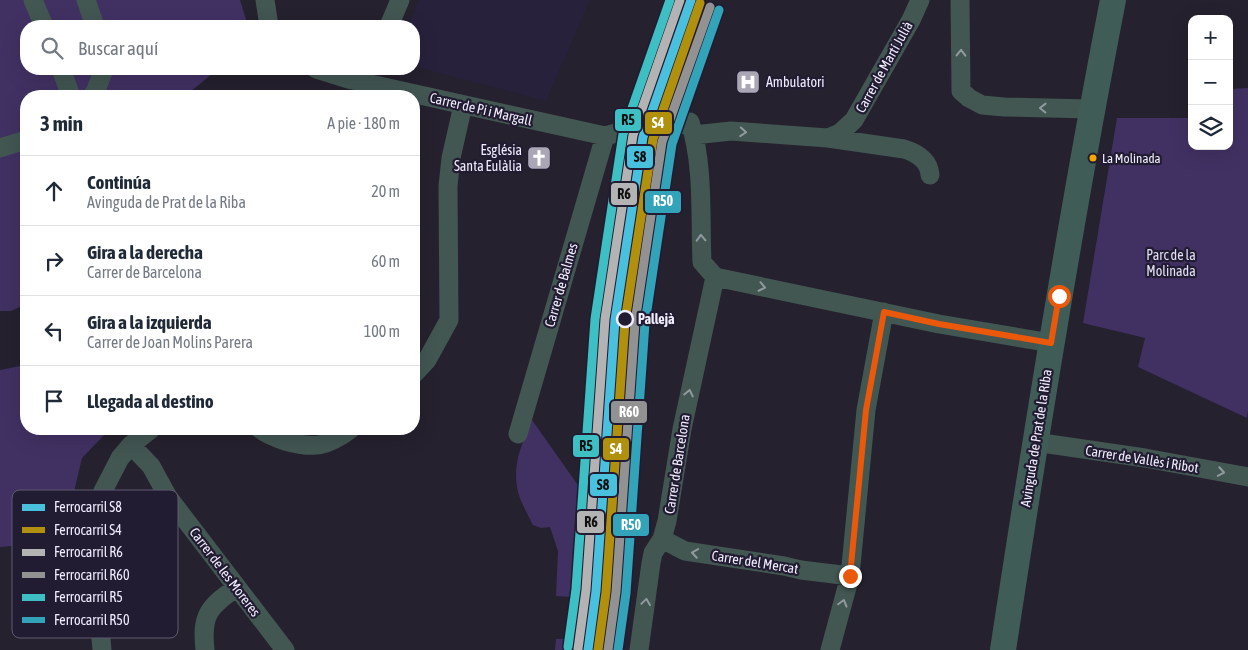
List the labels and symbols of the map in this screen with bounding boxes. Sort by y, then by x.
street label: Carrer de Martí Julià [852,18,916,116]
one-way arrow [955,48,966,56]
hospital icon: Ambulatori [735,69,761,95]
place label: Ambulatori [766,74,824,90]
street label: Carrer de Pi i Margall [428,89,534,129]
one-way arrow [1039,103,1046,113]
line badge: R5 [614,108,642,132]
line badge: S4 [644,111,673,135]
text: R5 [621,112,635,128]
text: S4 [652,115,665,131]
one-way arrow [739,126,747,137]
place label: Església Santa Eulàlia [454,142,522,174]
church icon: Església Santa Eulàlia [526,145,552,171]
line badge: S8 [626,145,654,169]
text: S8 [634,149,647,165]
place label: La Molinada [1102,151,1161,166]
marker: La Molinada [1088,153,1098,163]
line badge: R6 [610,182,638,206]
text: R6 [617,186,631,202]
line badge: R50 [644,190,682,214]
text: R50 [653,193,673,209]
one-way arrow [696,234,706,242]
street label: Carrer de Balmes [541,241,581,329]
park label: Parc de la Molinada [1146,247,1196,279]
one-way arrow [758,281,767,291]
route start [1048,285,1071,308]
marker: Pallejà [616,310,634,328]
place label: Pallejà [638,311,675,327]
street label: Avinguda de Prat de la Riba [1017,368,1055,508]
one-way arrow [684,388,694,397]
line badge: R60 [610,400,648,424]
text: R60 [619,404,639,420]
street label: Carrer de Barcelona [661,413,693,515]
line badge: R5 [572,434,600,458]
line badge: S4 [602,437,630,461]
text: R5 [579,438,593,454]
text: S4 [610,441,623,457]
street label: Carrer de Vallès i Ribot [1084,442,1200,476]
one-way arrow [1217,467,1226,477]
line badge: S8 [589,473,618,497]
text: S8 [597,477,610,493]
legend [12,490,178,638]
text: Ferrocarril S8 [54,499,122,515]
line badge: R6 [576,510,605,534]
line badge: R50 [612,513,650,537]
text: R6 [584,514,598,530]
text: R50 [621,517,641,533]
text: Ferrocarril S4 [54,522,122,538]
street label: Carrer de les Moreres [186,524,264,620]
text: Ferrocarril R6 [54,544,123,560]
street label: Carrer del Mercat [710,547,800,577]
one-way arrow [690,548,699,558]
route end [839,565,862,588]
text: Ferrocarril R60 [54,567,130,583]
text: Ferrocarril R5 [54,589,123,605]
one-way arrow [641,597,651,606]
one-way arrow [837,599,848,607]
text: Ferrocarril R50 [54,612,130,628]

